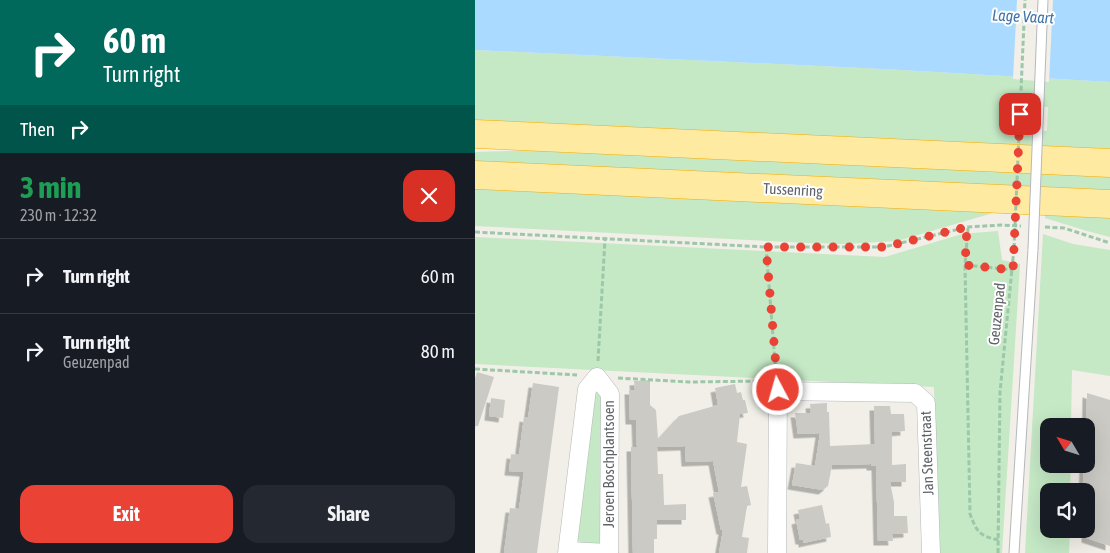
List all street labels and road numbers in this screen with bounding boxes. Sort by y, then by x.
street label: Tussenring [763,179,824,200]
street label: Geuzenpad [985,282,1008,346]
street label: Jeroen Boschplantsoen [600,400,617,528]
street label: Jan Steenstraat [917,411,936,495]

